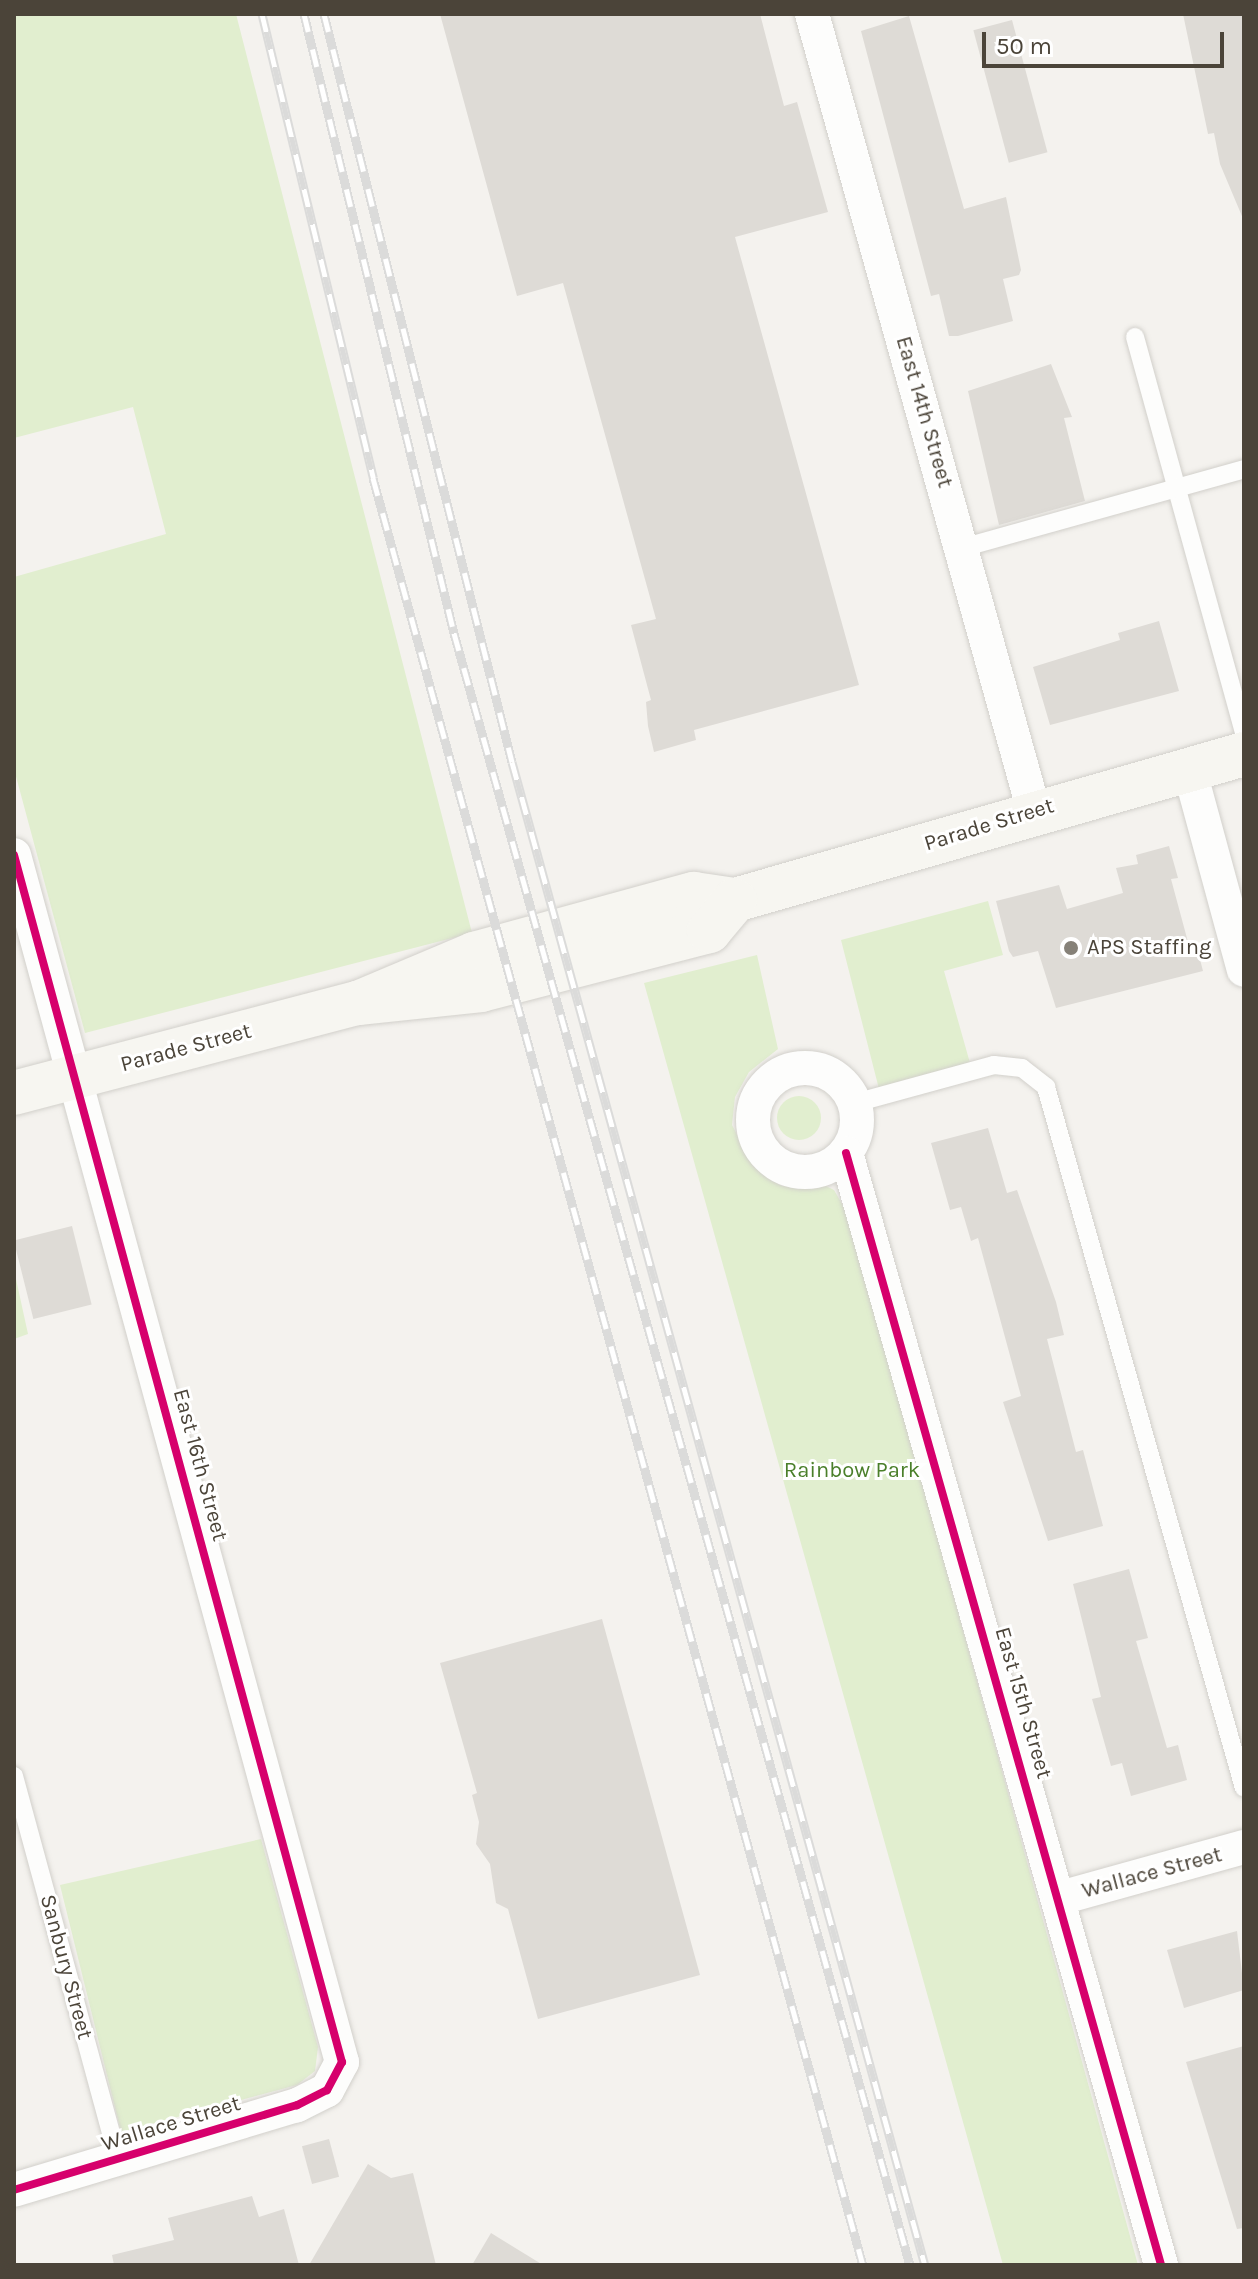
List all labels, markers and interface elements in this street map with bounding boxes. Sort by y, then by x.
scale bar [986,16,1228,66]
text: 50 m [996,32,1052,60]
street label: East 14th Street [890,333,958,491]
street label: Parade Street [921,793,1057,857]
place label: APS Staffing [1087,935,1211,961]
marker: APS Staffing [1062,939,1080,957]
street label: Parade Street [118,1018,254,1078]
street label: East 16th Street [167,1386,233,1544]
park label: Rainbow Park [784,1458,920,1484]
street label: East 15th Street [989,1624,1057,1782]
street label: Wallace Street [1079,1842,1225,1904]
street label: Sanbury Street [34,1892,98,2042]
street label: Wallace Street [98,2090,244,2158]

